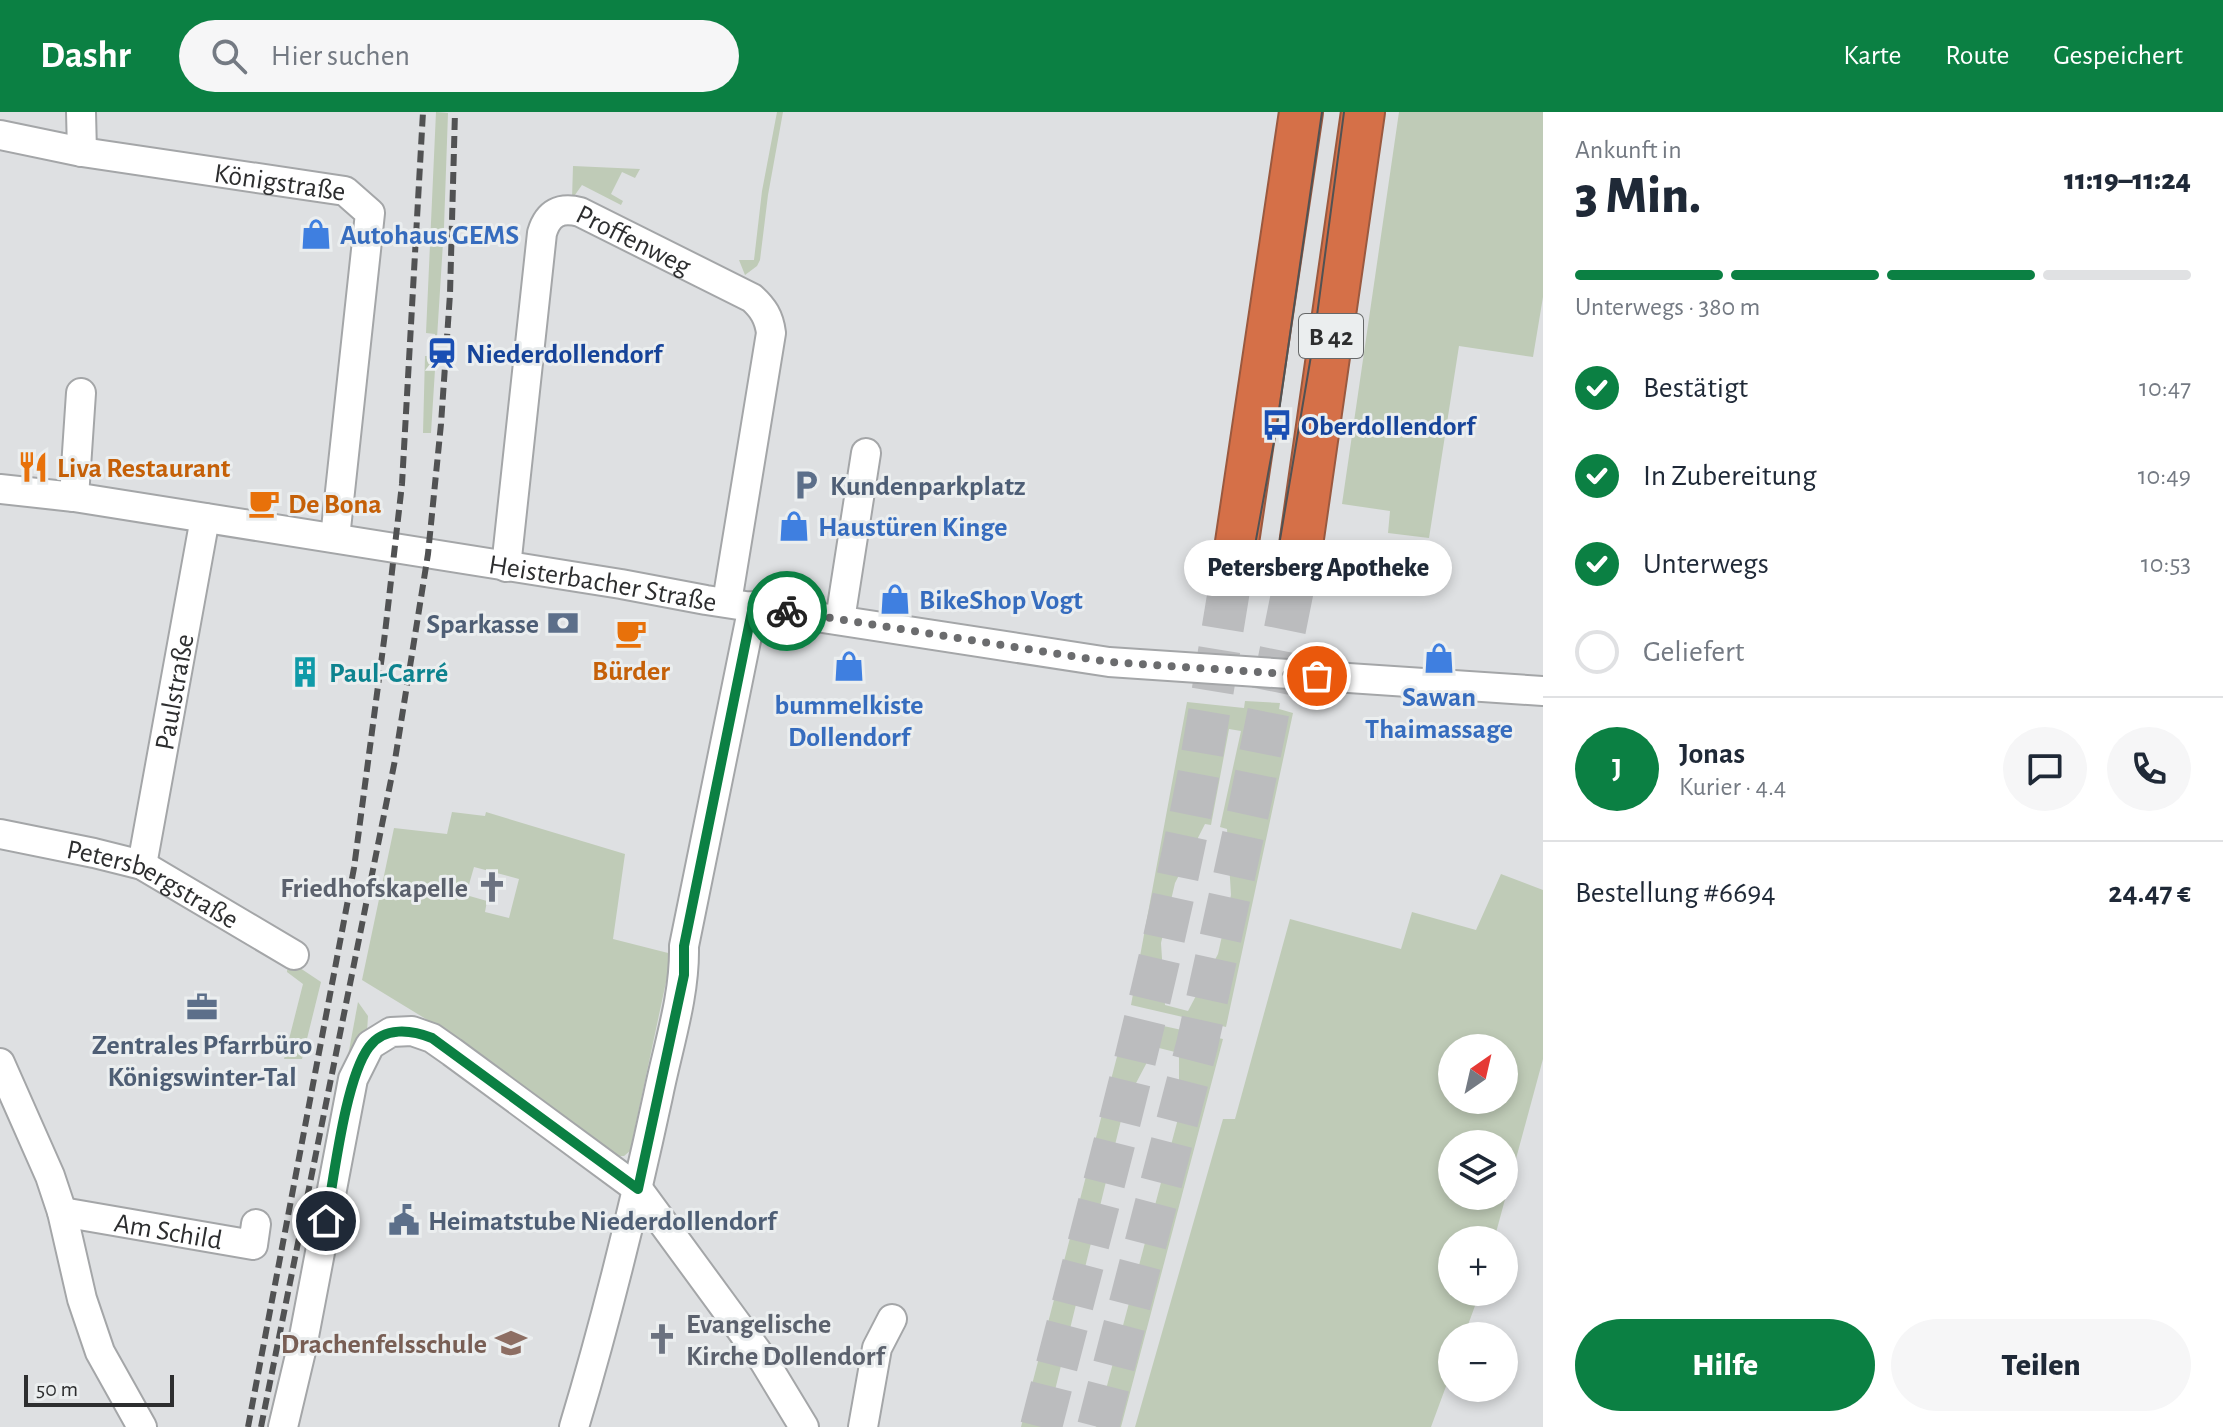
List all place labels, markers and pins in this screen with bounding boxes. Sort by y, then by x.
shop icon: Autohaus GEMS [299,217,333,251]
place label: Autohaus GEMS [340,222,519,250]
station icon: Niederdollendorf [425,336,459,370]
place label: Niederdollendorf [466,341,664,369]
bus stop icon: Oberdollendorf [1260,408,1294,442]
place label: Oberdollendorf [1301,413,1477,441]
restaurant icon: Liva Restaurant [16,450,50,484]
place label: Liva Restaurant [57,455,231,483]
parking icon: Kundenparkplatz [789,468,823,502]
place label: Kundenparkplatz [830,473,1026,501]
cafe icon: De Bona [247,486,281,520]
place label: De Bona [288,491,382,519]
shop icon: Haustüren Kinge [777,509,811,543]
place label: Haustüren Kinge [818,514,1007,542]
callout: Petersberg Apotheke [1183,540,1451,596]
shop icon: BikeShop Vogt [878,582,912,616]
place label: BikeShop Vogt [919,587,1083,615]
bank icon: Sparkasse [546,606,580,640]
place label: Sparkasse [426,611,539,639]
cafe icon: Bürder [614,616,648,650]
shop icon: Sawan Thaimassage [1422,641,1456,675]
pin [1283,642,1351,710]
shop icon: bummelkiste Dollendorf [832,649,866,683]
building icon: Paul-Carré [288,655,322,689]
place label: Bürder [592,658,670,686]
place label: Paul-Carré [329,660,448,688]
place label: Sawan Thaimassage [1365,684,1513,744]
place label: bummelkiste Dollendorf [775,692,924,752]
church icon: Friedhofskapelle [475,870,509,904]
place label: Friedhofskapelle [280,875,468,903]
office icon: Zentrales Pfarrbüro Königswinter-Tal [185,990,219,1024]
place label: Zentrales Pfarrbüro Königswinter-Tal [92,1032,312,1092]
pin [292,1187,360,1255]
public building icon: Heimatstube Niederdollendorf [387,1203,421,1237]
place label: Heimatstube Niederdollendorf [428,1208,778,1236]
place label: Evangelische Kirche Dollendorf [686,1311,886,1371]
church icon: Evangelische Kirche Dollendorf [645,1322,679,1356]
school or university icon: Drachenfelsschule [494,1326,528,1360]
place label: Drachenfelsschule [281,1331,487,1359]

